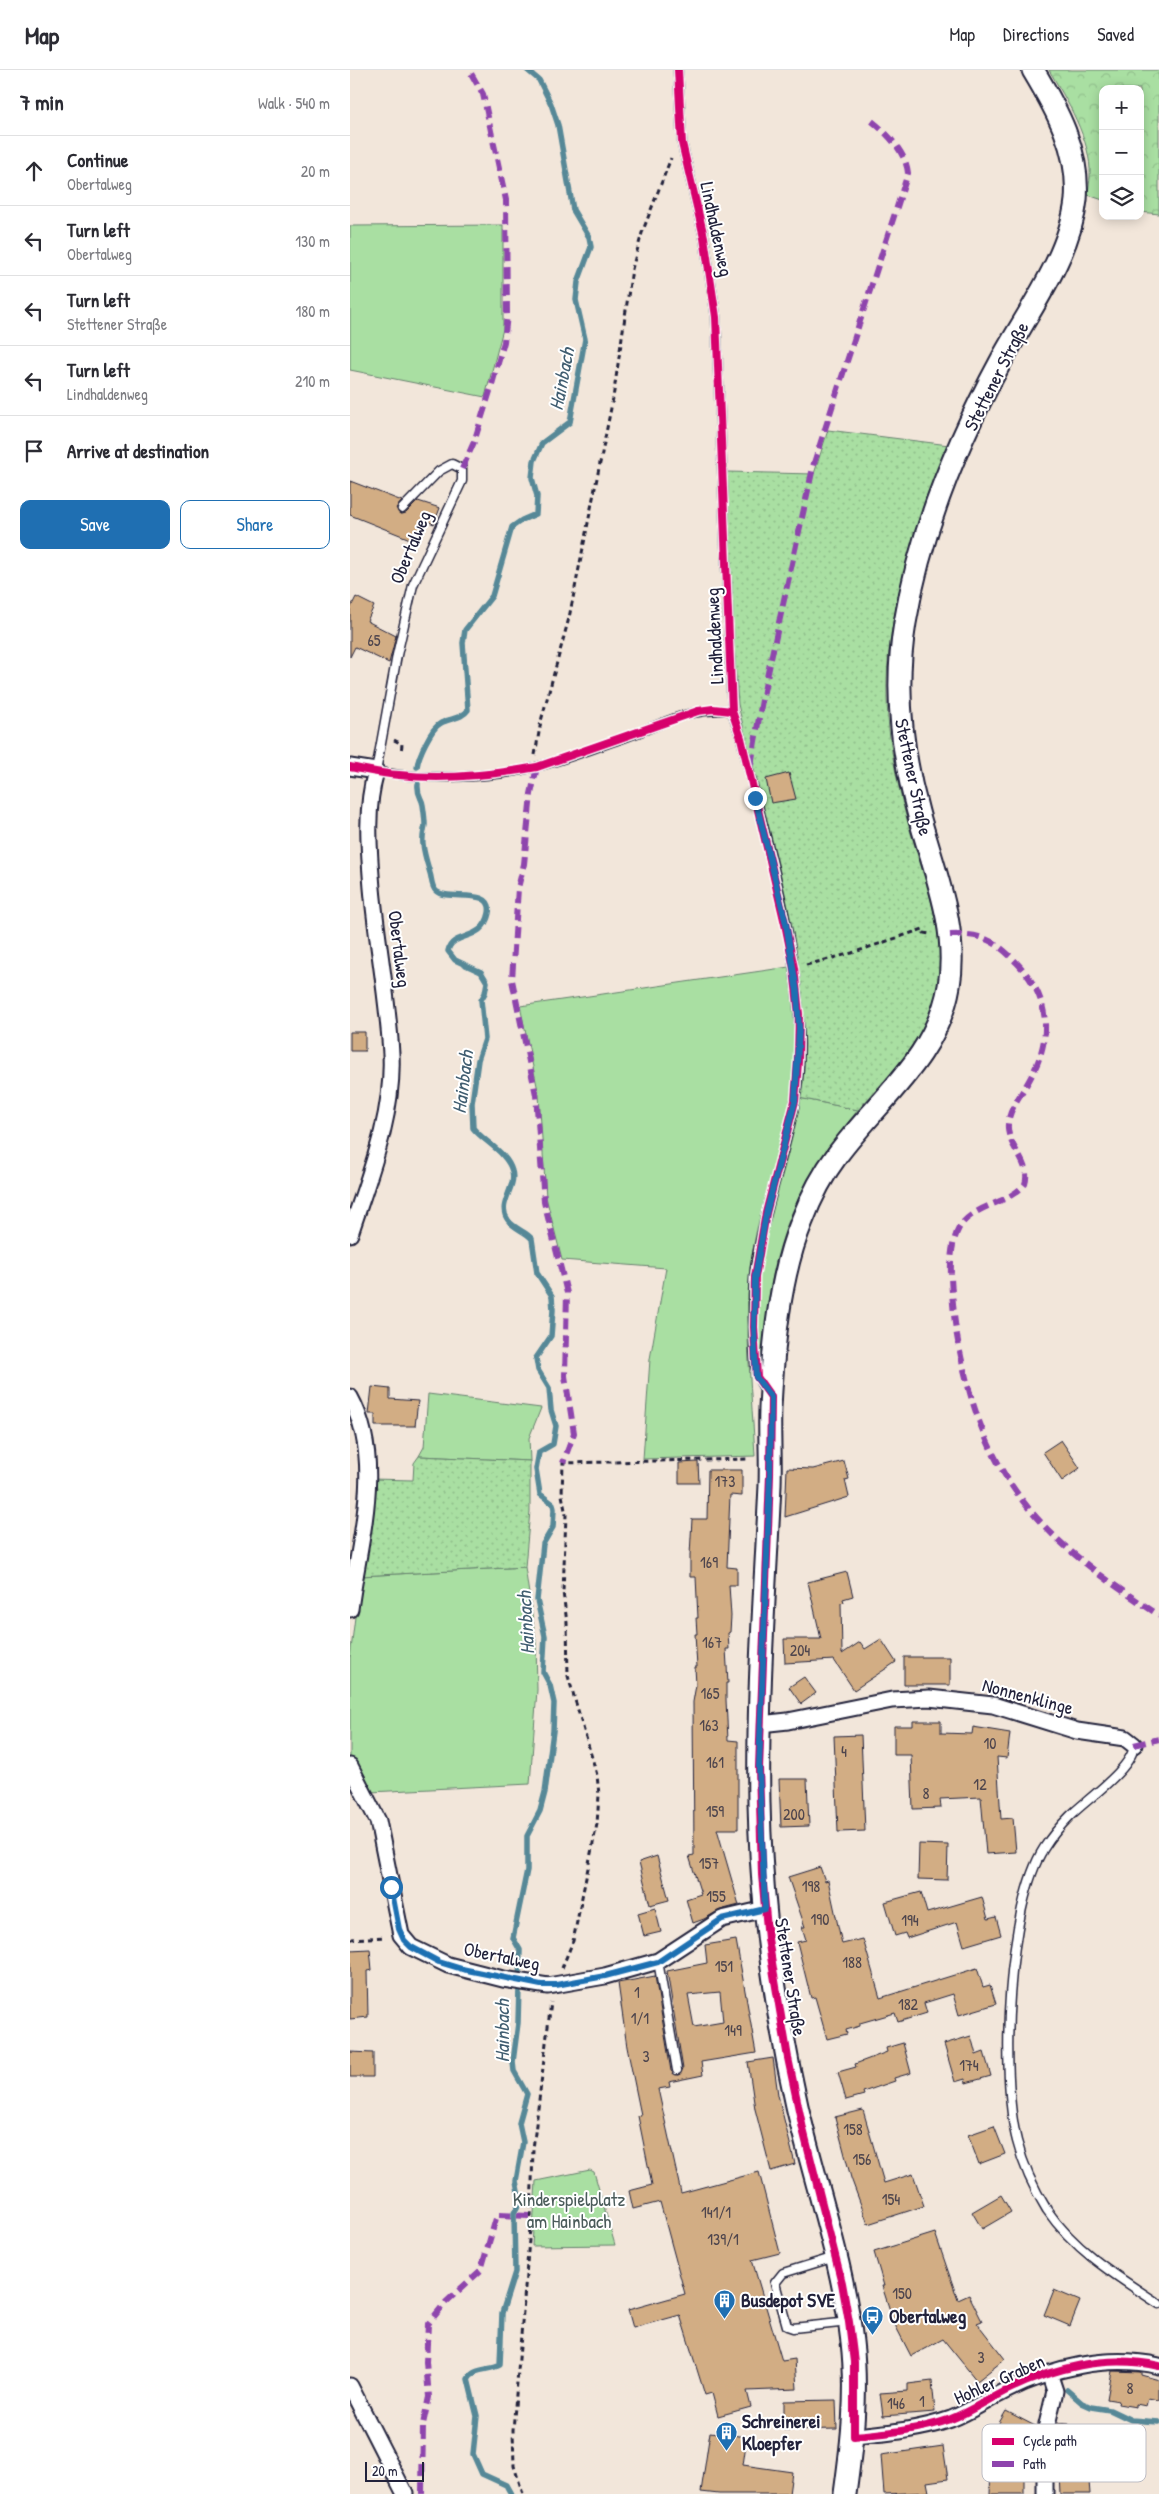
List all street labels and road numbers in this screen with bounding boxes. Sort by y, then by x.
street label: Lindhaldenweg [694,179,740,279]
street label: Stettener Straße [957,317,1035,435]
street label: Obertalweg [383,506,437,588]
street label: Lindhaldenweg [699,587,729,685]
street label: Stettener Straße [889,716,939,838]
street label: Obertalweg [382,909,418,989]
street label: Nonnenklinge [980,1671,1077,1721]
street label: Stettener Straße [769,1916,813,2038]
street label: Obertalweg [462,1935,542,1977]
street label: Hohler Graben [950,2347,1048,2411]

